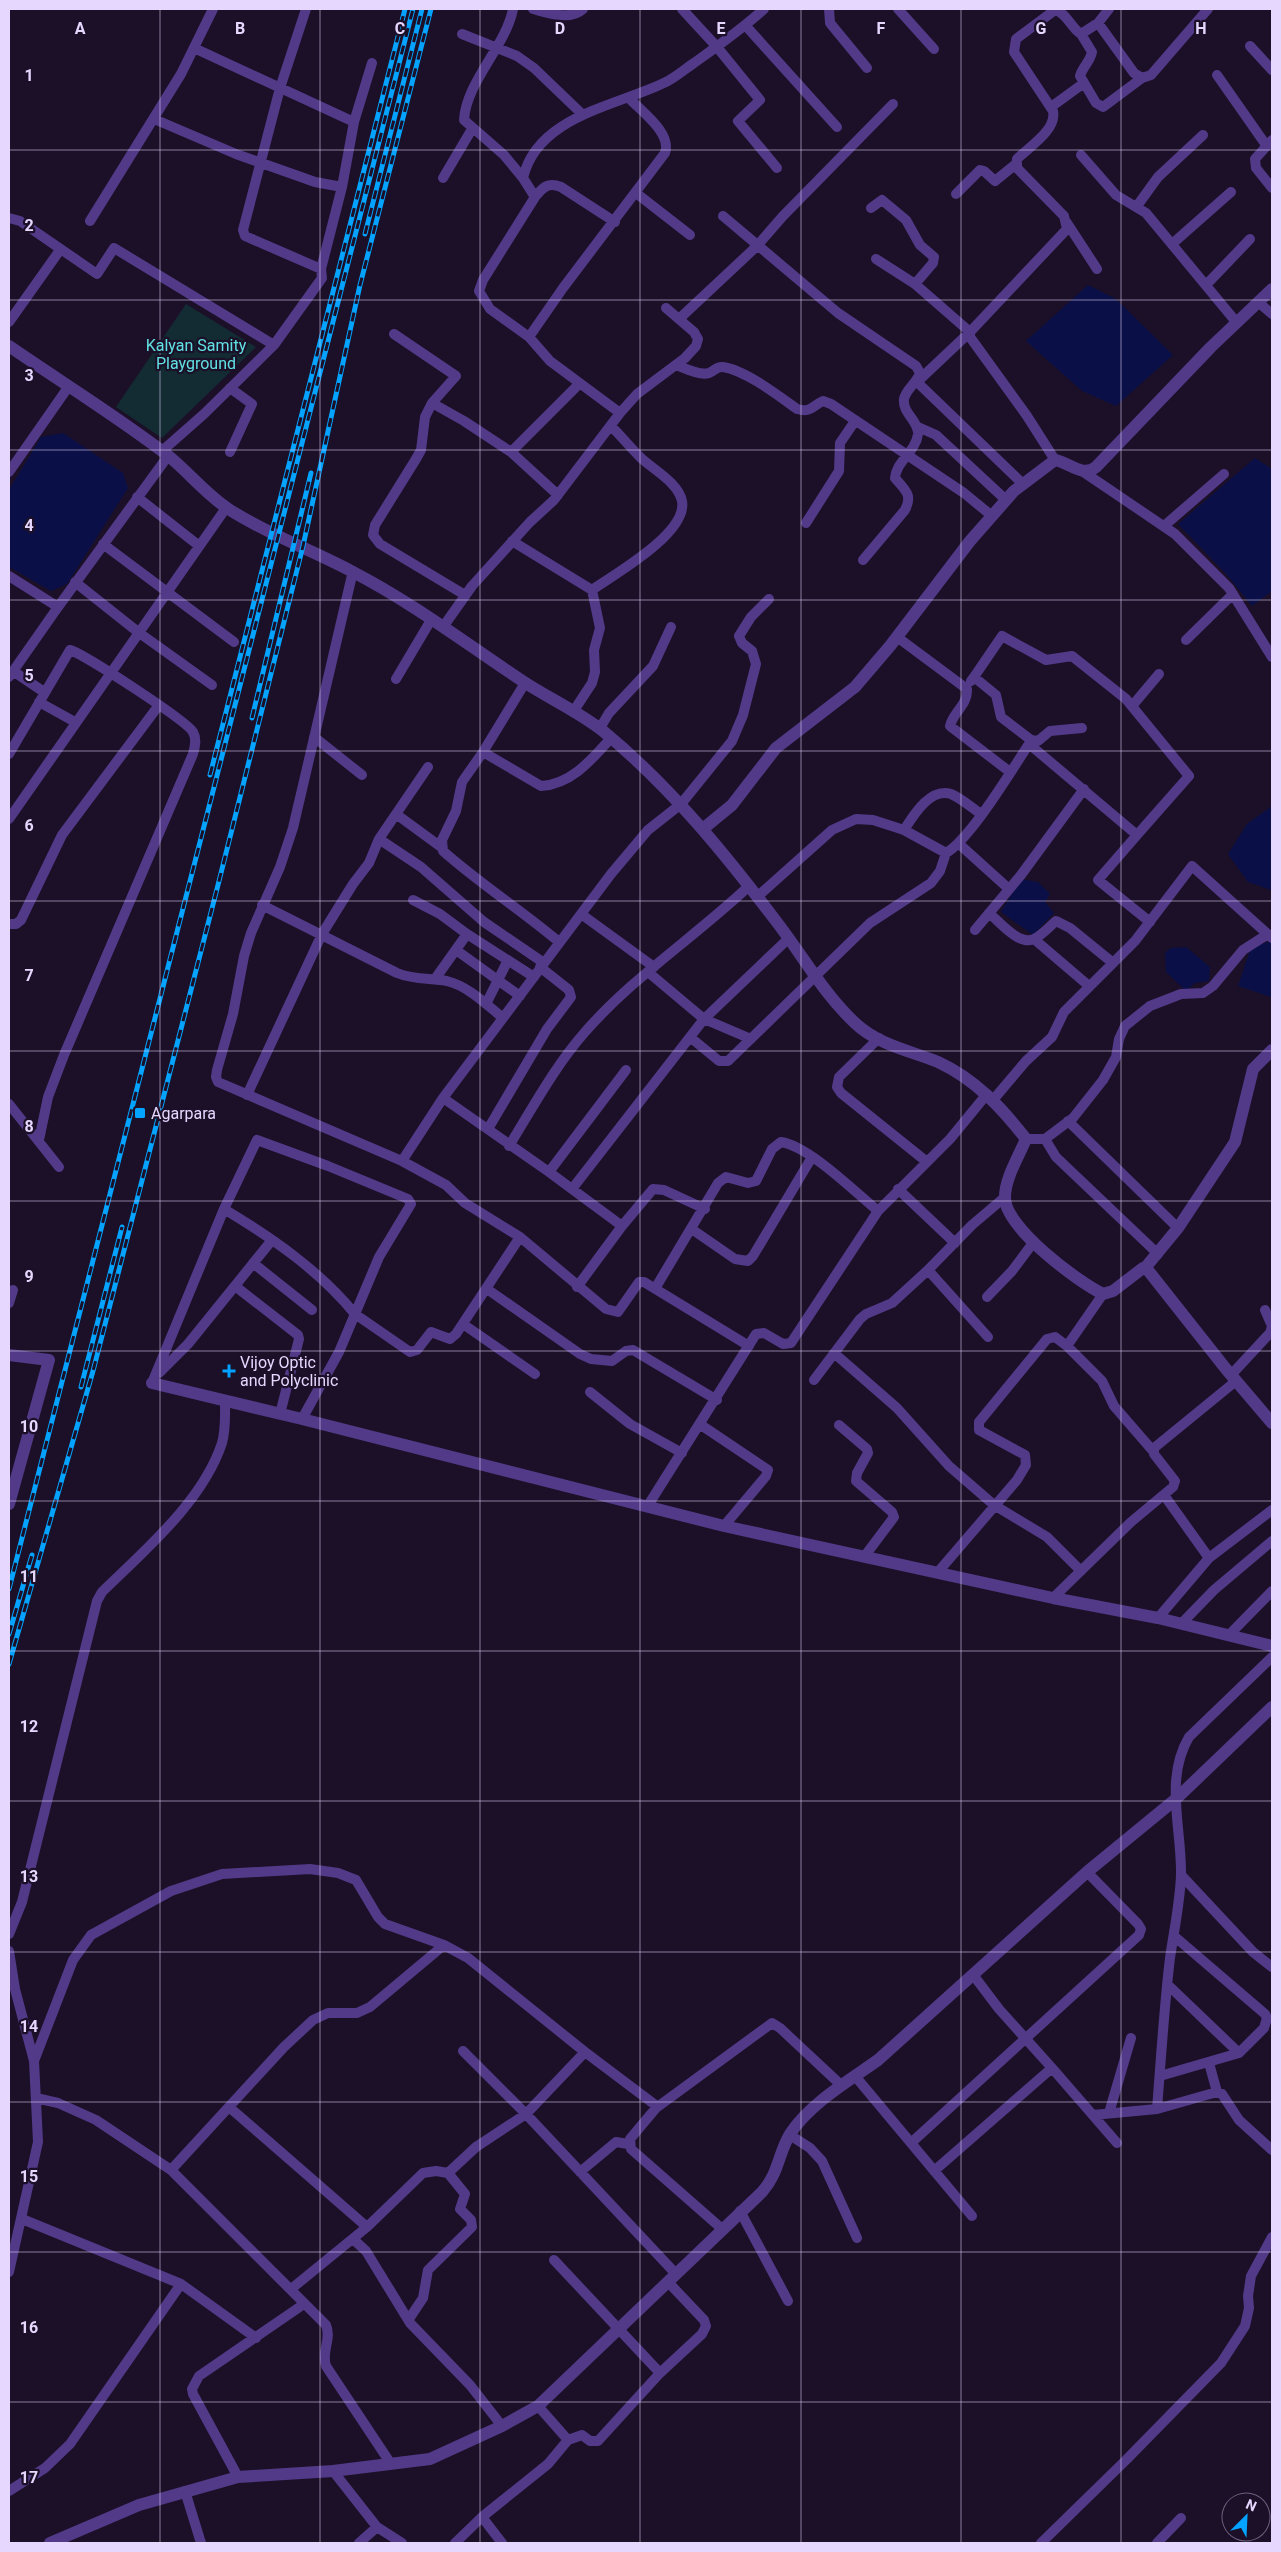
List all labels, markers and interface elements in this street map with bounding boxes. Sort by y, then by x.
text: A [75,19,86,38]
text: B [235,19,245,38]
text: C [395,19,405,38]
text: D [555,19,565,38]
text: E [717,19,726,38]
text: F [877,19,886,38]
text: G [1036,19,1047,38]
text: H [1195,19,1207,38]
text: 1 [24,66,34,85]
text: 2 [24,216,34,235]
park label: Kalyan Samity Playground [146,336,247,373]
text: 3 [24,366,34,385]
text: 4 [24,516,34,535]
text: 5 [24,666,34,685]
text: 6 [24,816,34,835]
text: 7 [24,966,34,985]
place label: Agarpara [151,1104,216,1123]
marker: Agarpara [133,1106,147,1120]
text: 8 [24,1117,34,1136]
text: 9 [24,1267,34,1286]
place label: Vijoy Optic and Polyclinic [240,1353,338,1390]
marker: Vijoy Optic and Polyclinic [222,1364,236,1378]
text: 10 [20,1417,38,1436]
text: 11 [20,1567,38,1586]
text: 12 [20,1717,38,1736]
text: 13 [20,1867,38,1886]
text: 14 [20,2017,38,2036]
text: 15 [20,2167,38,2186]
text: 16 [20,2318,38,2337]
text: 17 [20,2468,38,2487]
north arrow [1221,2492,1271,2542]
text: N [1244,2496,1259,2514]

